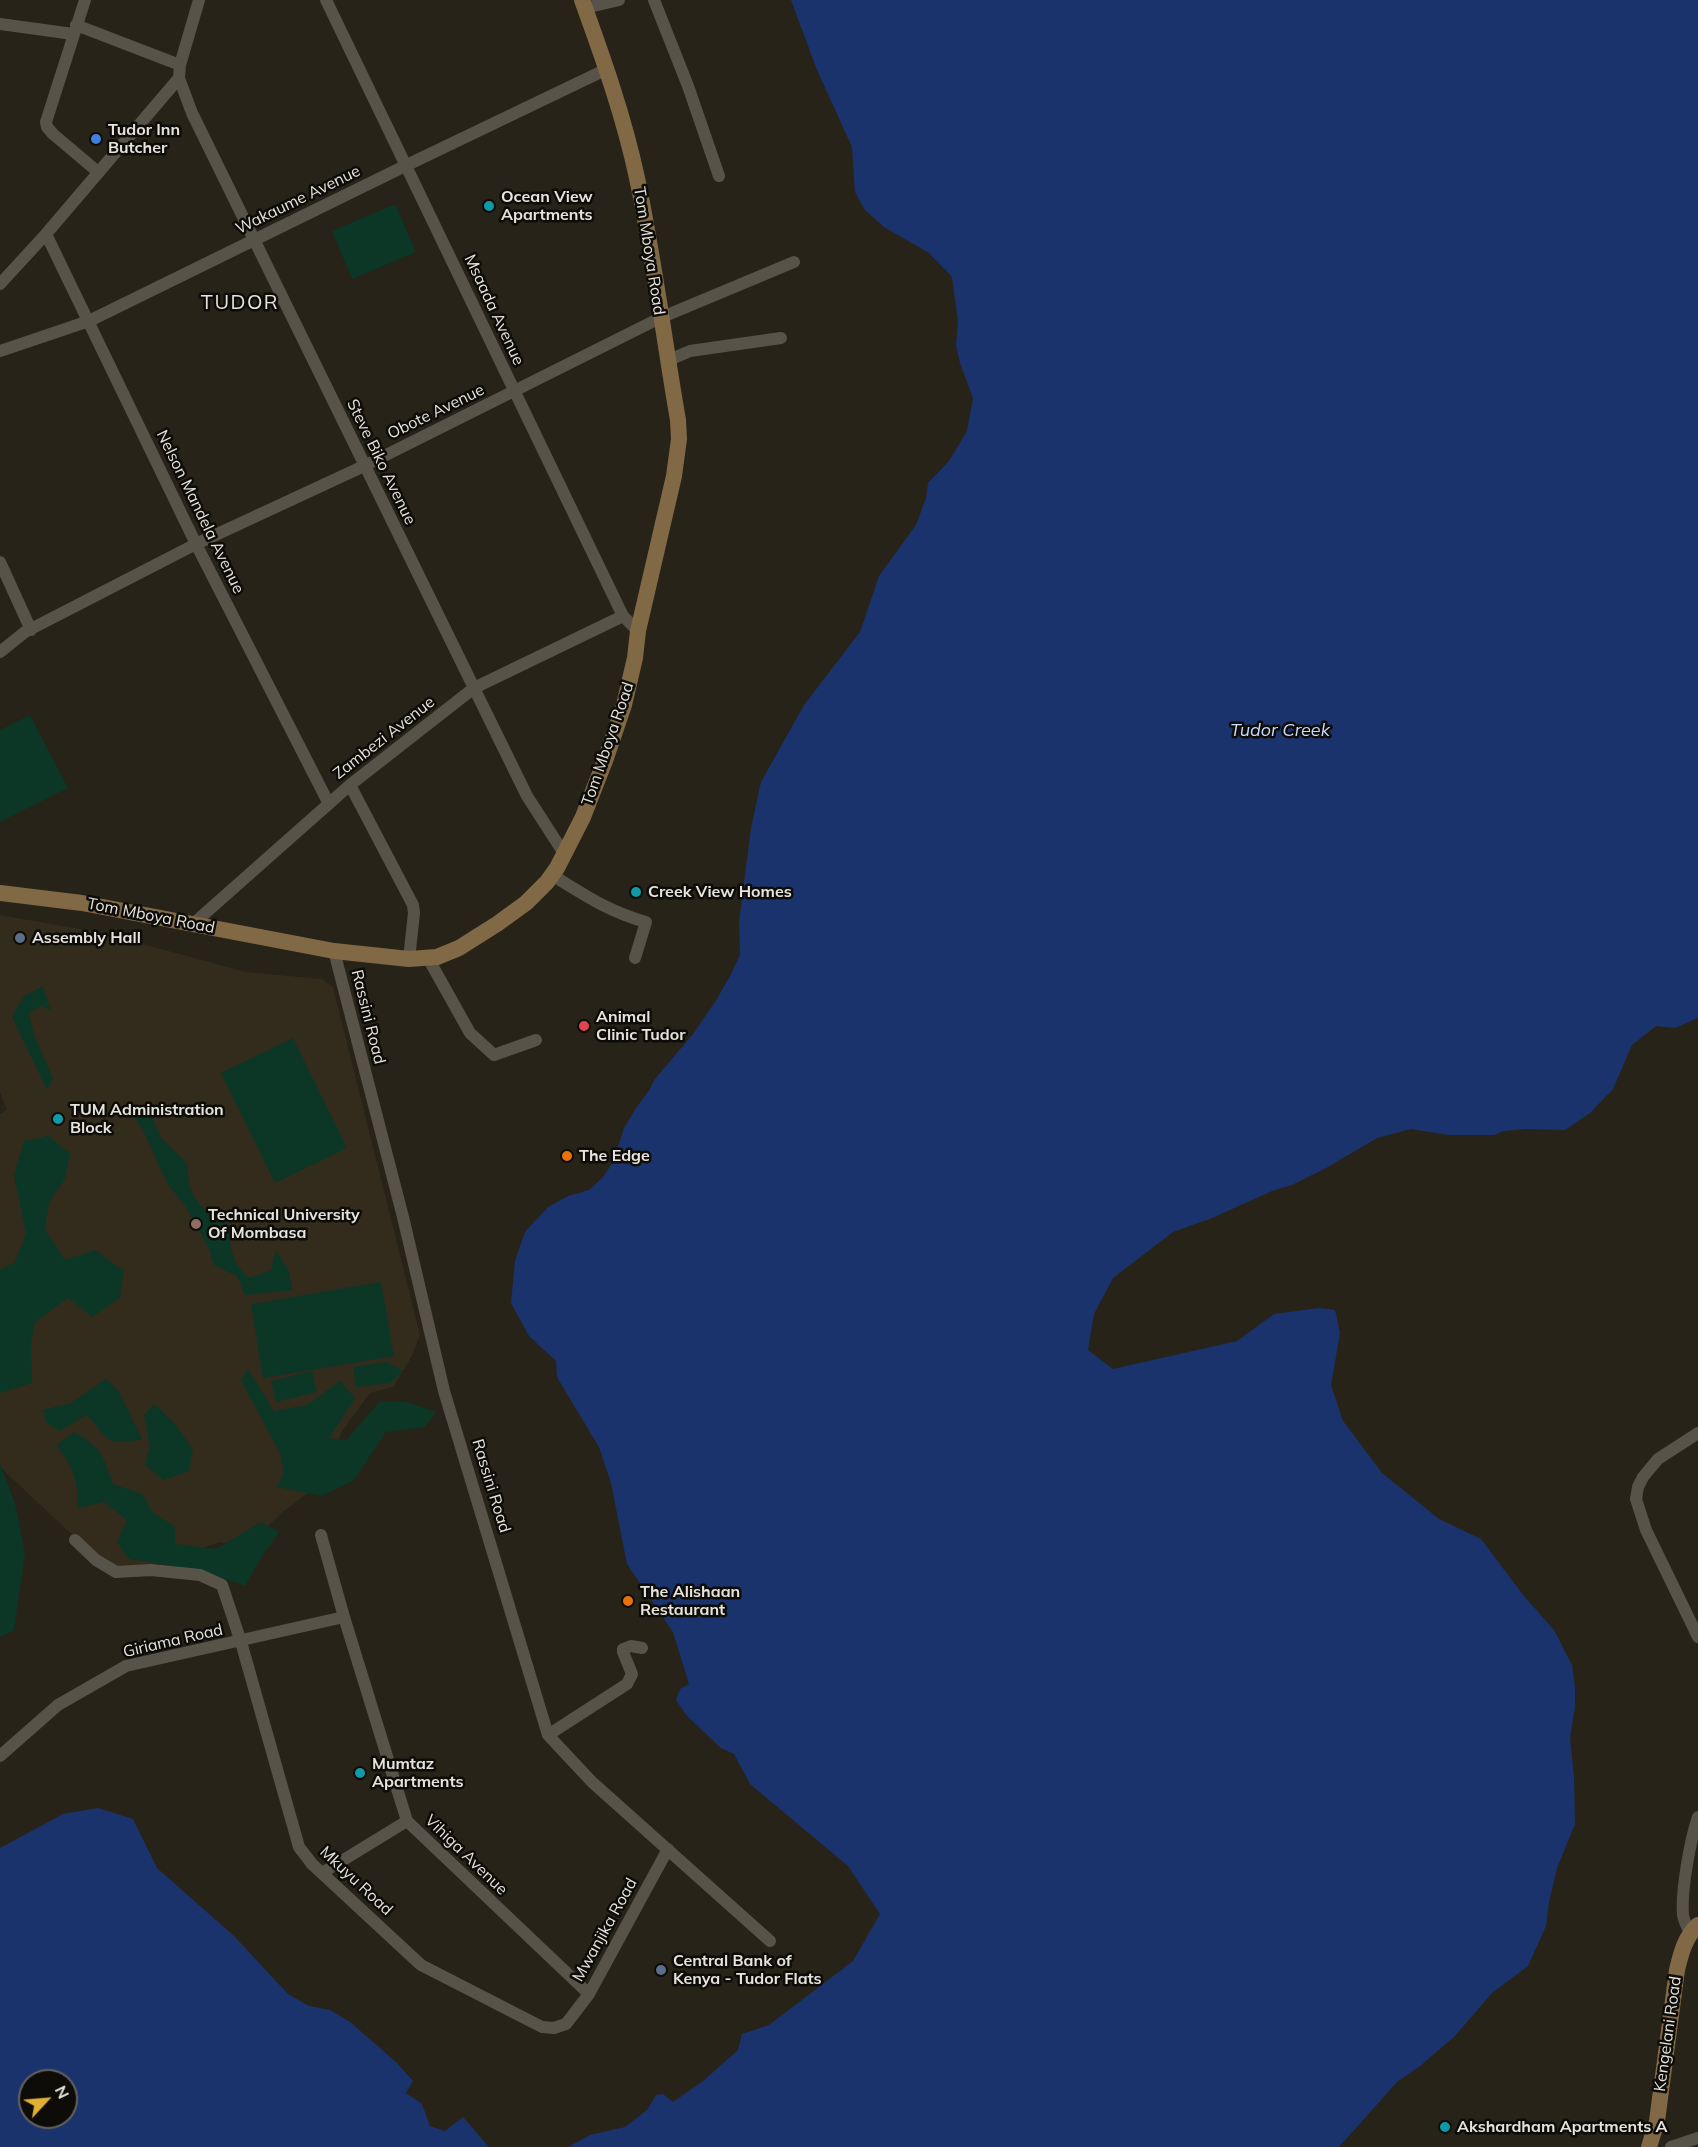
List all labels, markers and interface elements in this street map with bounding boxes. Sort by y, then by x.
place label: Tudor Inn Butcher [108,120,180,158]
marker: Tudor Inn Butcher [89,132,103,146]
street label: Wakaume Avenue [233,162,363,238]
street label: Tom Mboya Road [629,186,669,316]
place label: Ocean View Apartments [501,187,593,225]
marker: Ocean View Apartments [482,199,496,213]
street label: Msaada Avenue [460,252,528,368]
district label: TUDOR [201,291,279,315]
street label: Obote Avenue [385,380,487,444]
street label: Steve Biko Avenue [342,396,420,528]
street label: Nelson Mandela Avenue [152,427,248,597]
street label: Tom Mboya Road [578,680,638,808]
street label: Zambezi Avenue [330,692,438,784]
water label: Tudor Creek [1230,720,1330,742]
place label: Creek View Homes [648,882,792,902]
marker: Creek View Homes [629,885,643,899]
street label: Tom Mboya Road [86,894,216,938]
place label: Assembly Hall [32,928,141,948]
marker: Assembly Hall [13,931,27,945]
street label: Rassini Road [347,968,389,1066]
place label: Animal Clinic Tudor [596,1007,686,1045]
marker: Animal Clinic Tudor [577,1019,591,1033]
place label: TUM Administration Block [70,1100,224,1138]
marker: TUM Administration Block [51,1112,65,1126]
place label: The Edge [579,1146,650,1166]
marker: The Edge [560,1149,574,1163]
place label: Technical University Of Mombasa [208,1205,360,1243]
marker: Technical University Of Mombasa [189,1217,203,1231]
street label: Rassini Road [468,1437,514,1535]
place label: The Alishaan Restaurant [640,1582,740,1620]
marker: The Alishaan Restaurant [621,1594,635,1608]
street label: Giriama Road [121,1620,225,1662]
place label: Mumtaz Apartments [372,1754,464,1792]
marker: Mumtaz Apartments [353,1766,367,1780]
street label: Vihiga Avenue [421,1811,511,1899]
street label: Mkuyu Road [316,1842,396,1920]
street label: Mwanjika Road [569,1875,641,1985]
place label: Central Bank of Kenya - Tudor Flats [673,1951,822,1989]
marker: Central Bank of Kenya - Tudor Flats [654,1963,668,1977]
street label: Kengelani Road [1650,1975,1686,2093]
north arrow [18,2069,78,2129]
text: N [51,2082,74,2102]
place label: Akshardham Apartments A [1457,2117,1668,2137]
marker: Akshardham Apartments A [1438,2120,1452,2134]

